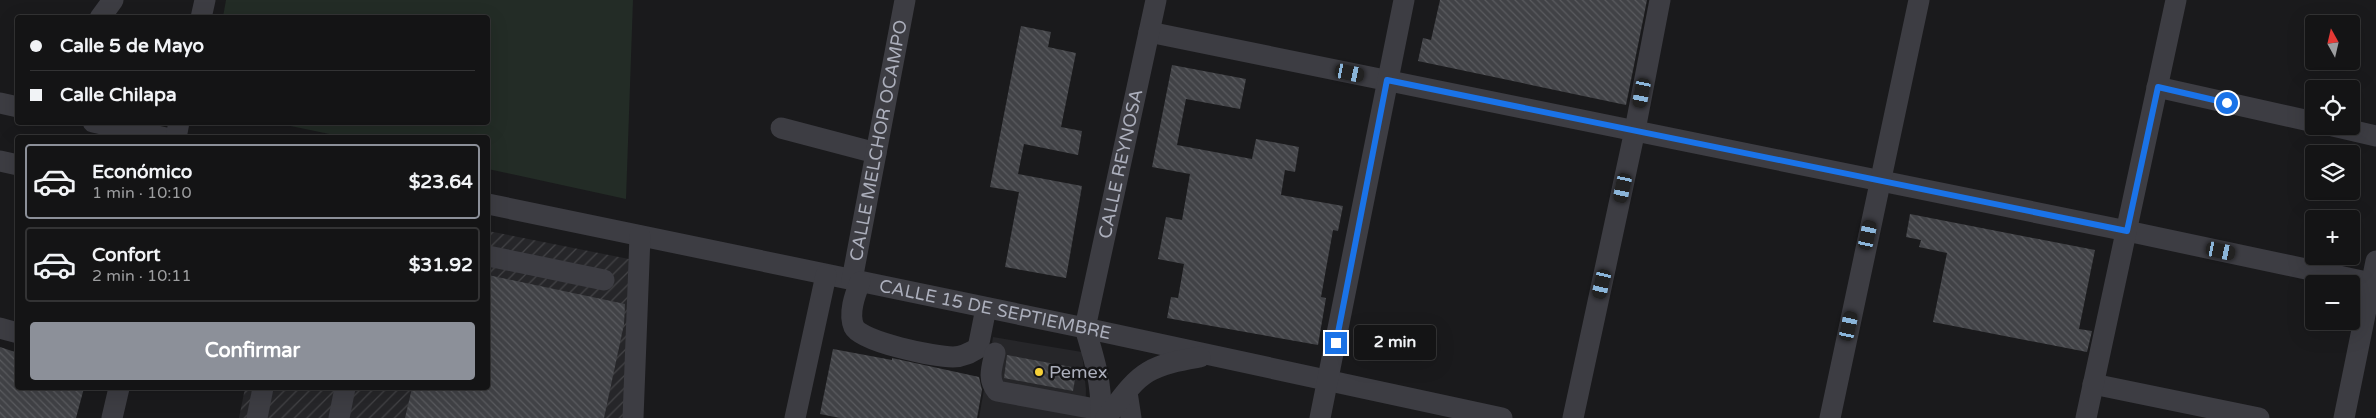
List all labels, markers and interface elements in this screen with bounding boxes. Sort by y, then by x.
north arrow [2305,15,2360,70]
map controls [2305,15,2360,330]
street label: CALLE MELCHOR OCAMPO [845,18,912,263]
text: Calle 5 de Mayo [60,35,204,57]
car [1333,63,1366,83]
car [1631,77,1652,109]
button: locate [2305,80,2360,135]
text: Calle Chilapa [60,84,177,106]
street label: CALLE REYNOSA [1094,87,1147,240]
route start [2216,92,2238,114]
button: layers [2305,145,2360,200]
icon: car [32,159,77,204]
text: Económico [92,161,192,183]
text: $23.64 [409,171,473,193]
car [1612,172,1633,204]
text: 1 min · 10:10 [92,183,191,203]
button: + [2305,210,2360,265]
car [1857,219,1878,251]
car [2204,241,2237,261]
icon: car [32,242,77,287]
text: Confort [92,244,161,266]
text: $31.92 [409,254,473,276]
text: 2 min · 10:11 [92,266,191,286]
car [1591,268,1612,300]
street label: CALLE 15 DE SEPTIEMBRE [877,275,1113,344]
button: − [2305,275,2360,330]
car [1838,310,1859,342]
button: Confirmar [30,322,475,380]
callout: 2 min [1354,326,1436,360]
route end [1325,332,1347,354]
text: 2 min [1374,332,1416,352]
place label: Pemex [1049,361,1107,383]
marker: Pemex [1033,366,1045,378]

